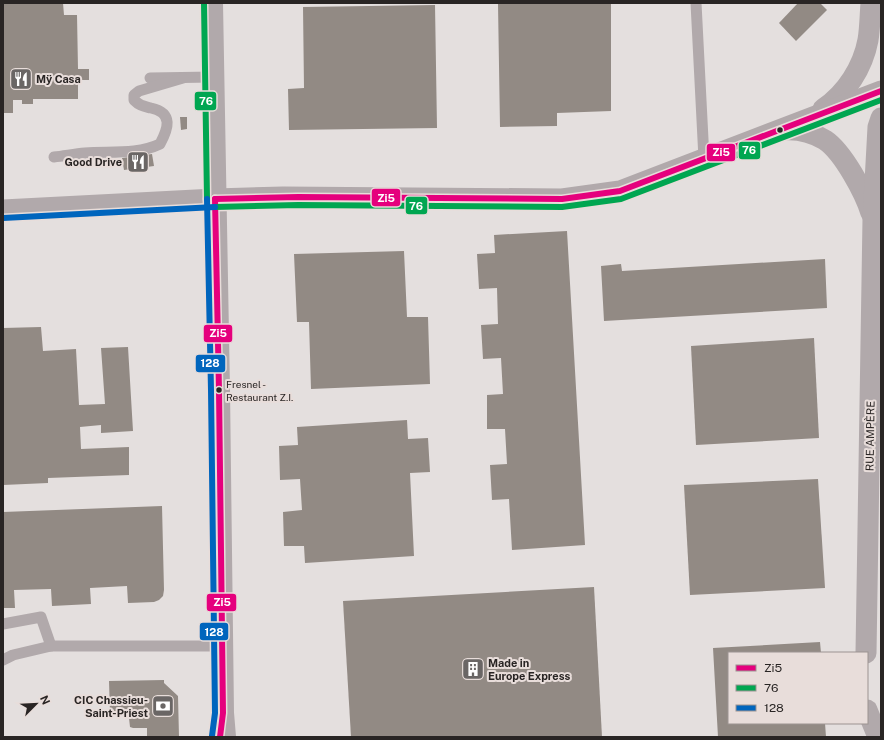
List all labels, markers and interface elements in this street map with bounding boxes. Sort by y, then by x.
restaurant icon: Mÿ Casa [8,66,34,92]
place label: Mÿ Casa [36,73,81,85]
line badge: 76 [194,91,217,111]
text: 76 [199,95,213,107]
unlabelled marker [775,125,785,135]
line badge: 76 [738,141,761,160]
line badge: Zi5 [706,143,736,162]
text: 76 [742,144,756,156]
text: Zi5 [712,146,730,158]
restaurant icon: Good Drive [125,149,151,175]
place label: Good Drive [65,156,122,168]
line badge: Zi5 [371,188,401,207]
text: Zi5 [377,192,395,204]
line badge: 76 [405,196,428,215]
text: 76 [409,200,423,212]
line badge: Zi5 [203,324,233,343]
text: Zi5 [209,327,227,339]
line badge: 128 [195,354,226,373]
text: 128 [200,357,220,369]
place label: Fresnel - Restaurant Z.I. [226,378,293,403]
marker: Fresnel - Restaurant Z.I. [214,385,224,395]
street label: RUE AMPÈRE [862,401,877,471]
line badge: Zi5 [206,593,237,612]
text: Zi5 [213,596,231,608]
line badge: 128 [199,622,229,641]
text: 128 [204,626,224,638]
legend [728,652,868,724]
building icon: Made in Europe Express [460,656,486,682]
place label: Made in Europe Express [488,657,570,682]
text: Zi5 [764,661,782,675]
text: 76 [764,681,778,695]
north arrow [16,684,56,724]
bank icon: CIC Chassieu- Saint-Priest [150,693,176,719]
text: N [38,694,52,706]
place label: CIC Chassieu- Saint-Priest [74,694,148,719]
text: 128 [764,701,784,715]

